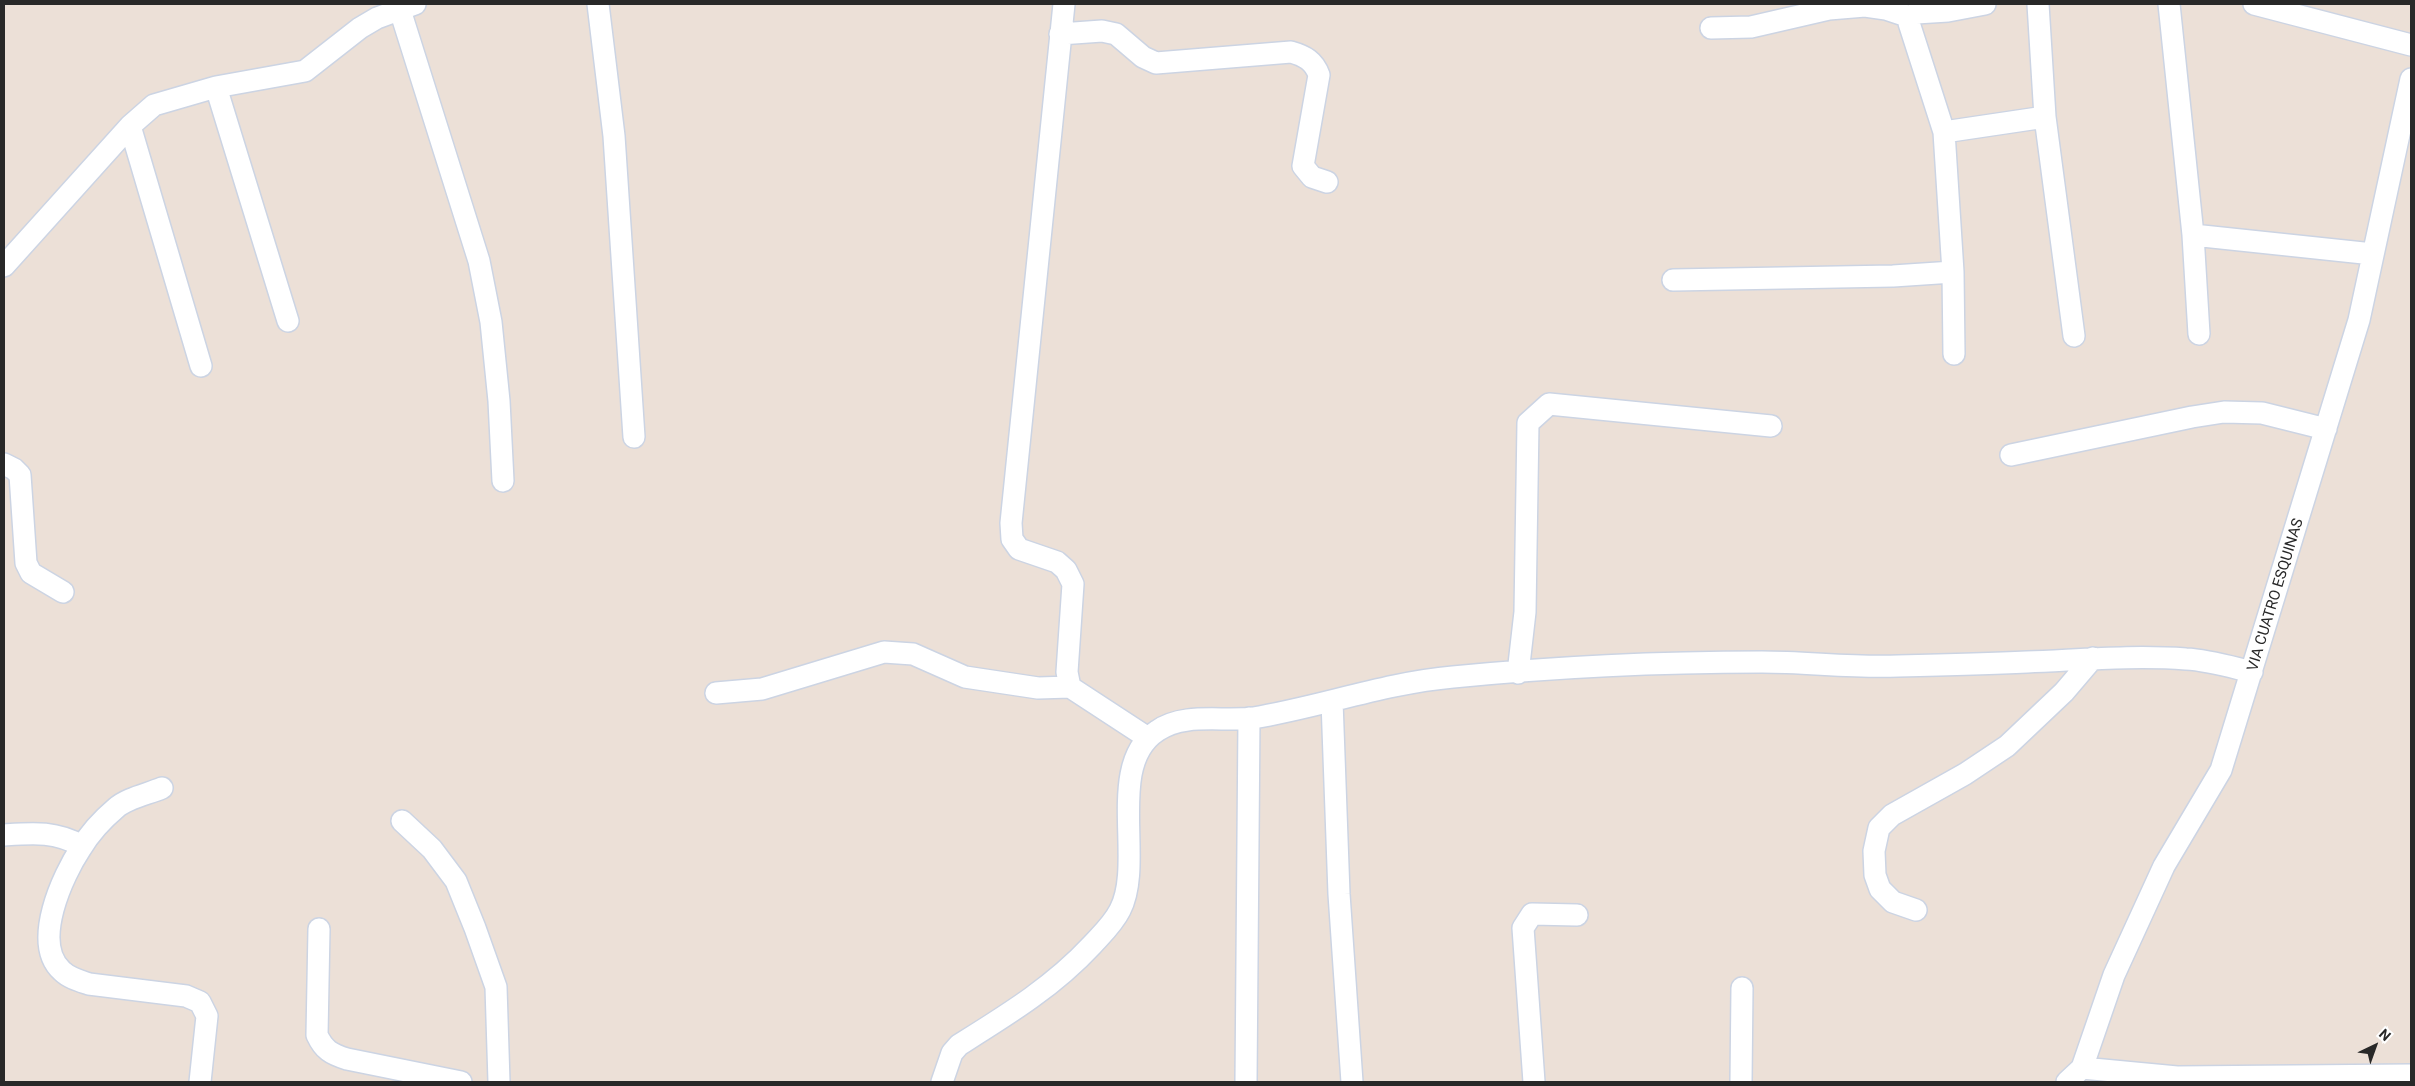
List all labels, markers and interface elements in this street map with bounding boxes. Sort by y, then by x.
street label: VIA CUATRO ESQUINAS [2244,516,2308,674]
north arrow [2350,1021,2400,1071]
text: N [2376,1026,2394,1044]

